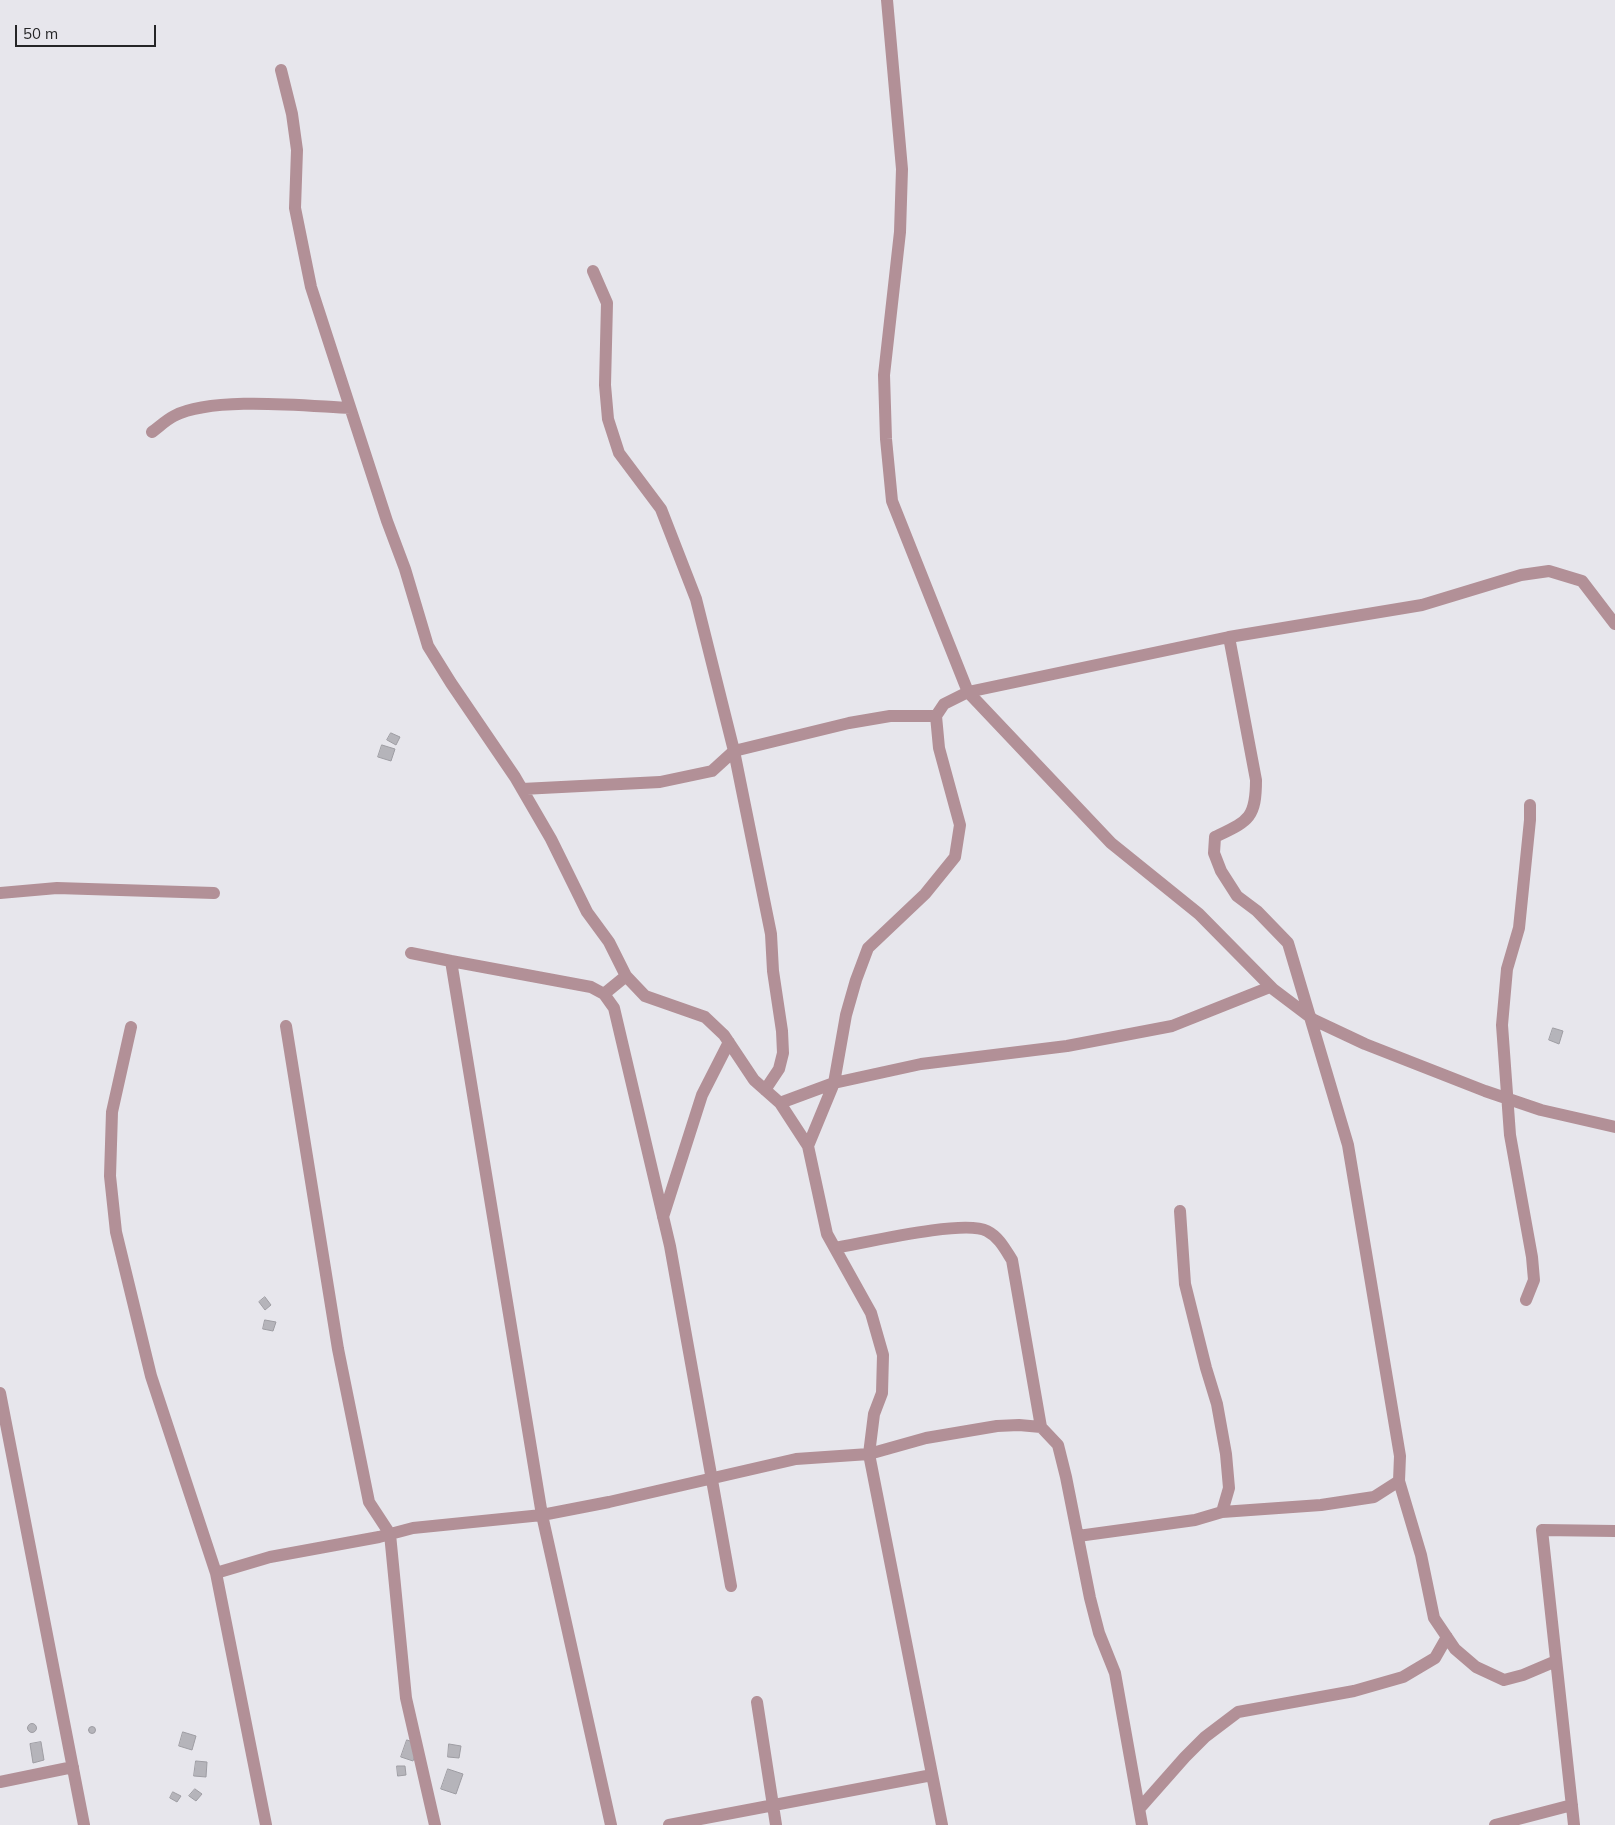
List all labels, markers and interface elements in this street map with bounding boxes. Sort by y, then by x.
scale bar [18,15,159,47]
text: 50 m [23,24,58,43]

